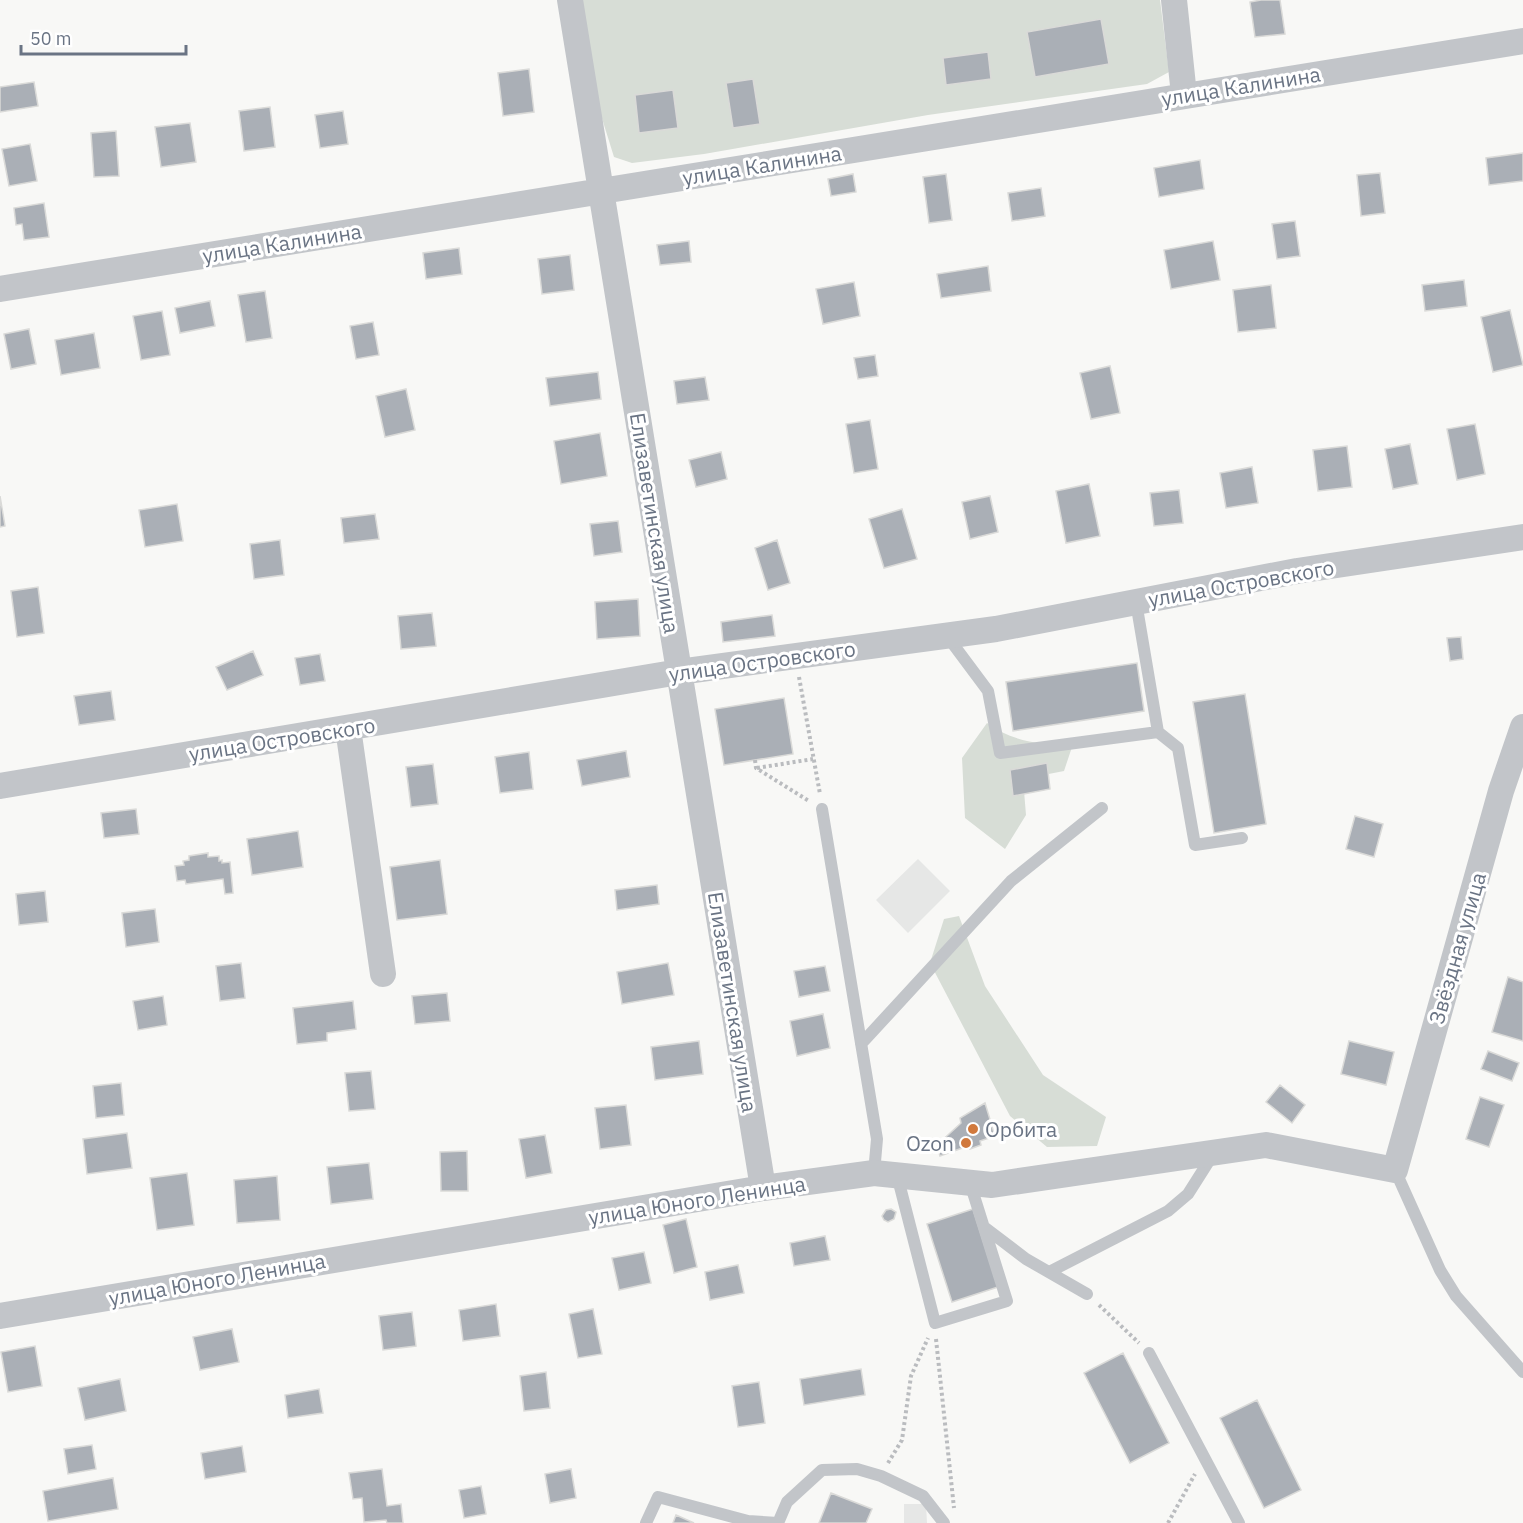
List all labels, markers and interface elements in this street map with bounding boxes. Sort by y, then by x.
scale bar [21,18,186,56]
text: 50 m [30,27,72,50]
street label: улица Калинина [1159,60,1323,112]
street label: улица Калинина [680,139,844,191]
street label: улица Калинина [200,217,364,269]
street label: Елизаветинская улица [624,411,686,635]
street label: улица Островского [1146,553,1336,613]
street label: улица Островского [667,634,857,688]
street label: улица Островского [187,710,377,768]
street label: Звёздная улица [1422,869,1492,1027]
street label: Елизаветинская улица [702,890,764,1114]
place label: Орбита [985,1115,1057,1143]
marker: Орбита [966,1122,980,1136]
place label: Ozon [906,1129,954,1157]
marker: Ozon [959,1136,973,1150]
street label: улица Юного Ленинца [586,1169,808,1231]
street label: улица Юного Ленинца [106,1246,328,1312]

